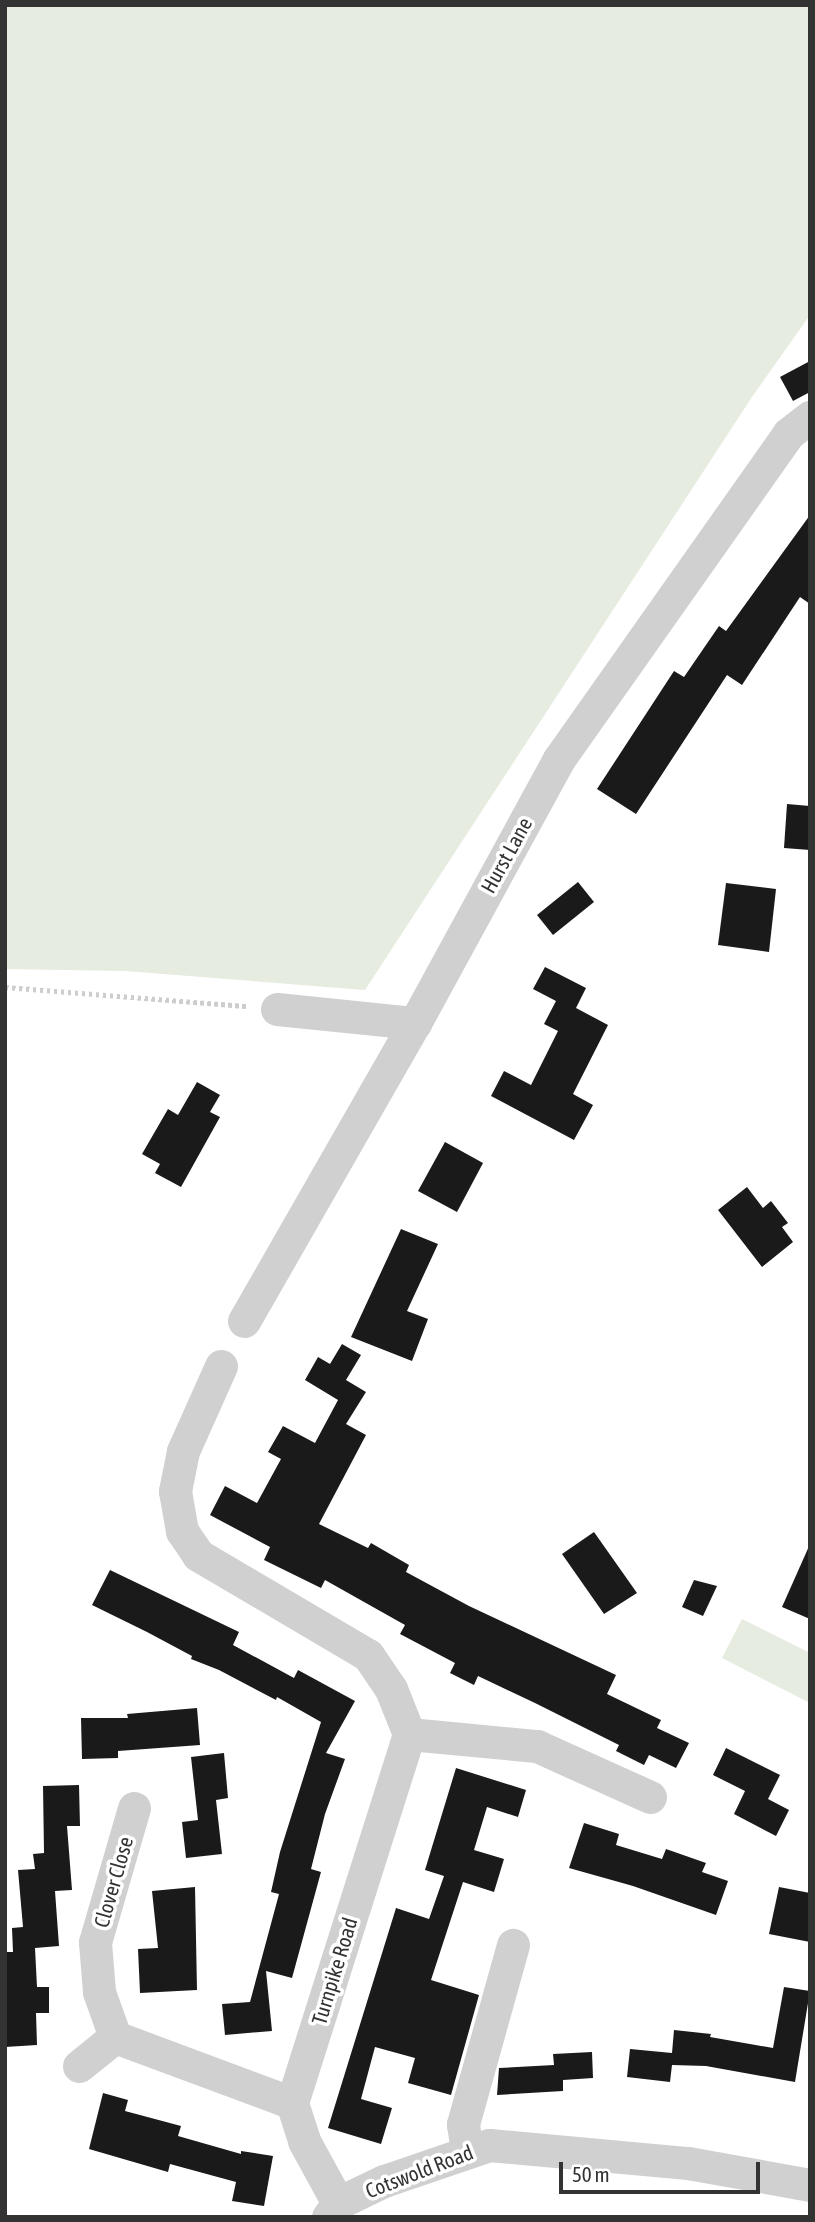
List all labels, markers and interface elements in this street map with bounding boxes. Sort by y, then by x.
street label: Hurst Lane [475,813,537,897]
street label: Clover Close [88,1834,138,1930]
street label: Turnpike Road [306,1914,362,2028]
street label: Cotswold Road [362,2139,476,2203]
scale bar [563,2148,764,2192]
text: 50 m [572,2162,610,2186]

